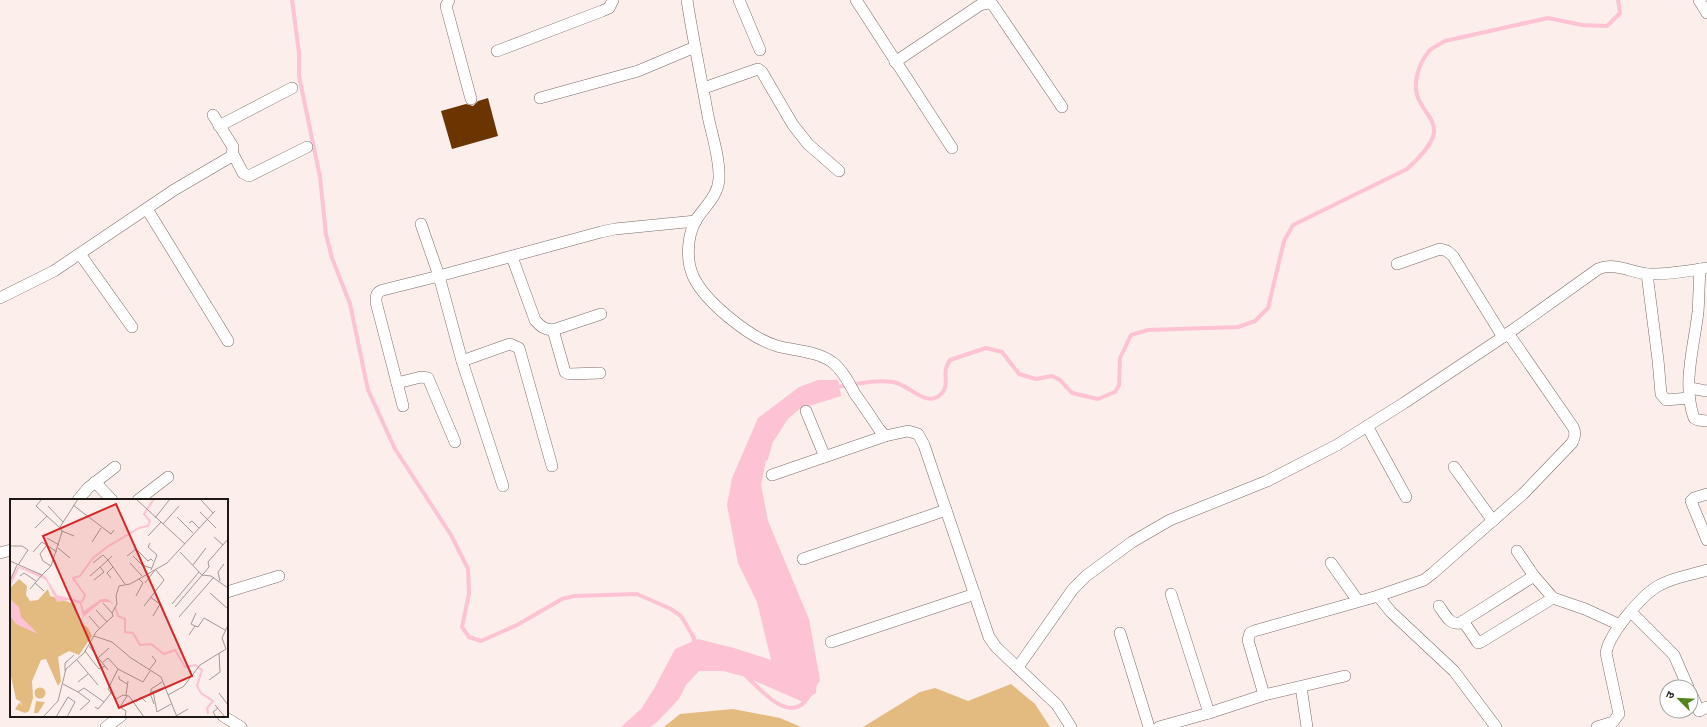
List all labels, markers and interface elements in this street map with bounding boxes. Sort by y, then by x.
inset map [10,499,228,717]
north arrow [1659,679,1699,719]
text: उ [1663,689,1678,701]

